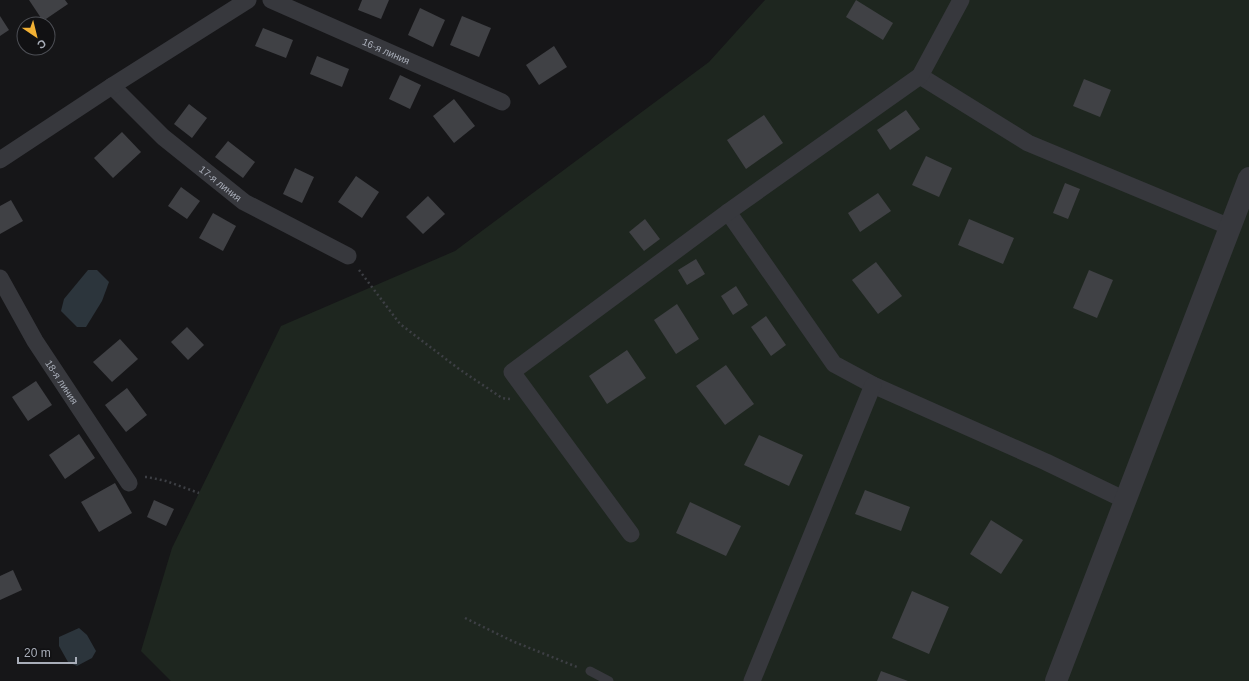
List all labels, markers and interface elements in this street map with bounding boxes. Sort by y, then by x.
north arrow [16,16,56,56]
street label: 16-я линия [361,36,411,67]
text: С [35,37,48,51]
street label: 17-я линия [197,163,244,204]
street label: 18-я линия [43,358,80,406]
scale bar [18,639,76,665]
text: 20 m [24,646,51,660]

